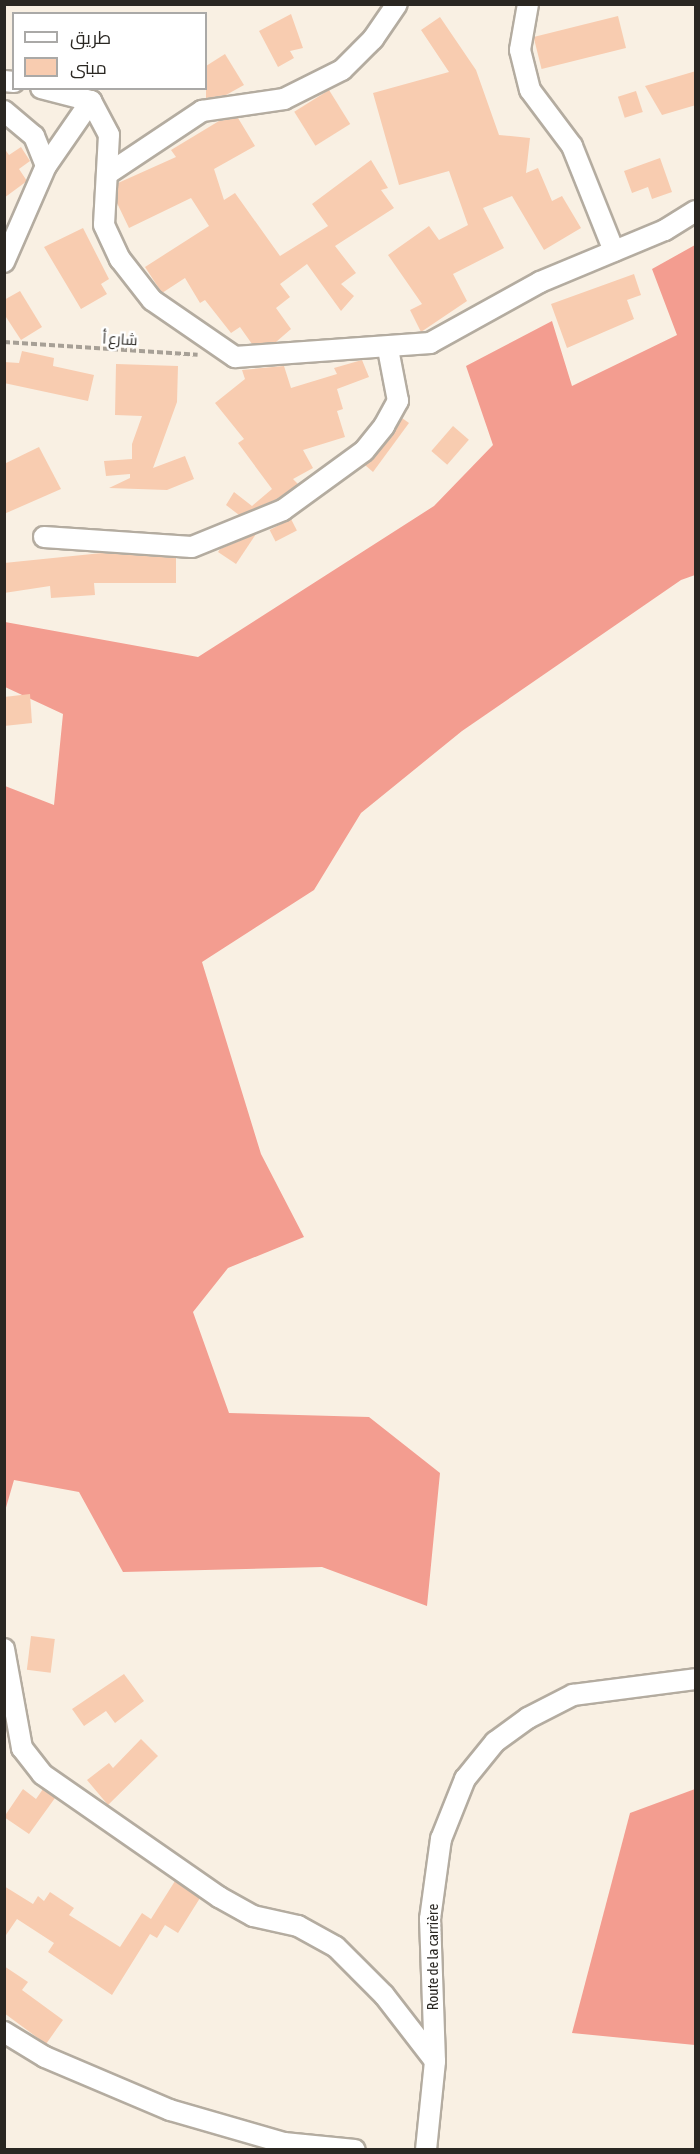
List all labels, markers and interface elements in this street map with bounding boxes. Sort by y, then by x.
legend [12,12,207,90]
text: طريق [70,27,111,48]
text: مبنى [70,57,107,78]
street label: شارع أ [102,329,138,349]
street label: Route de la carrière [424,1904,442,2010]

